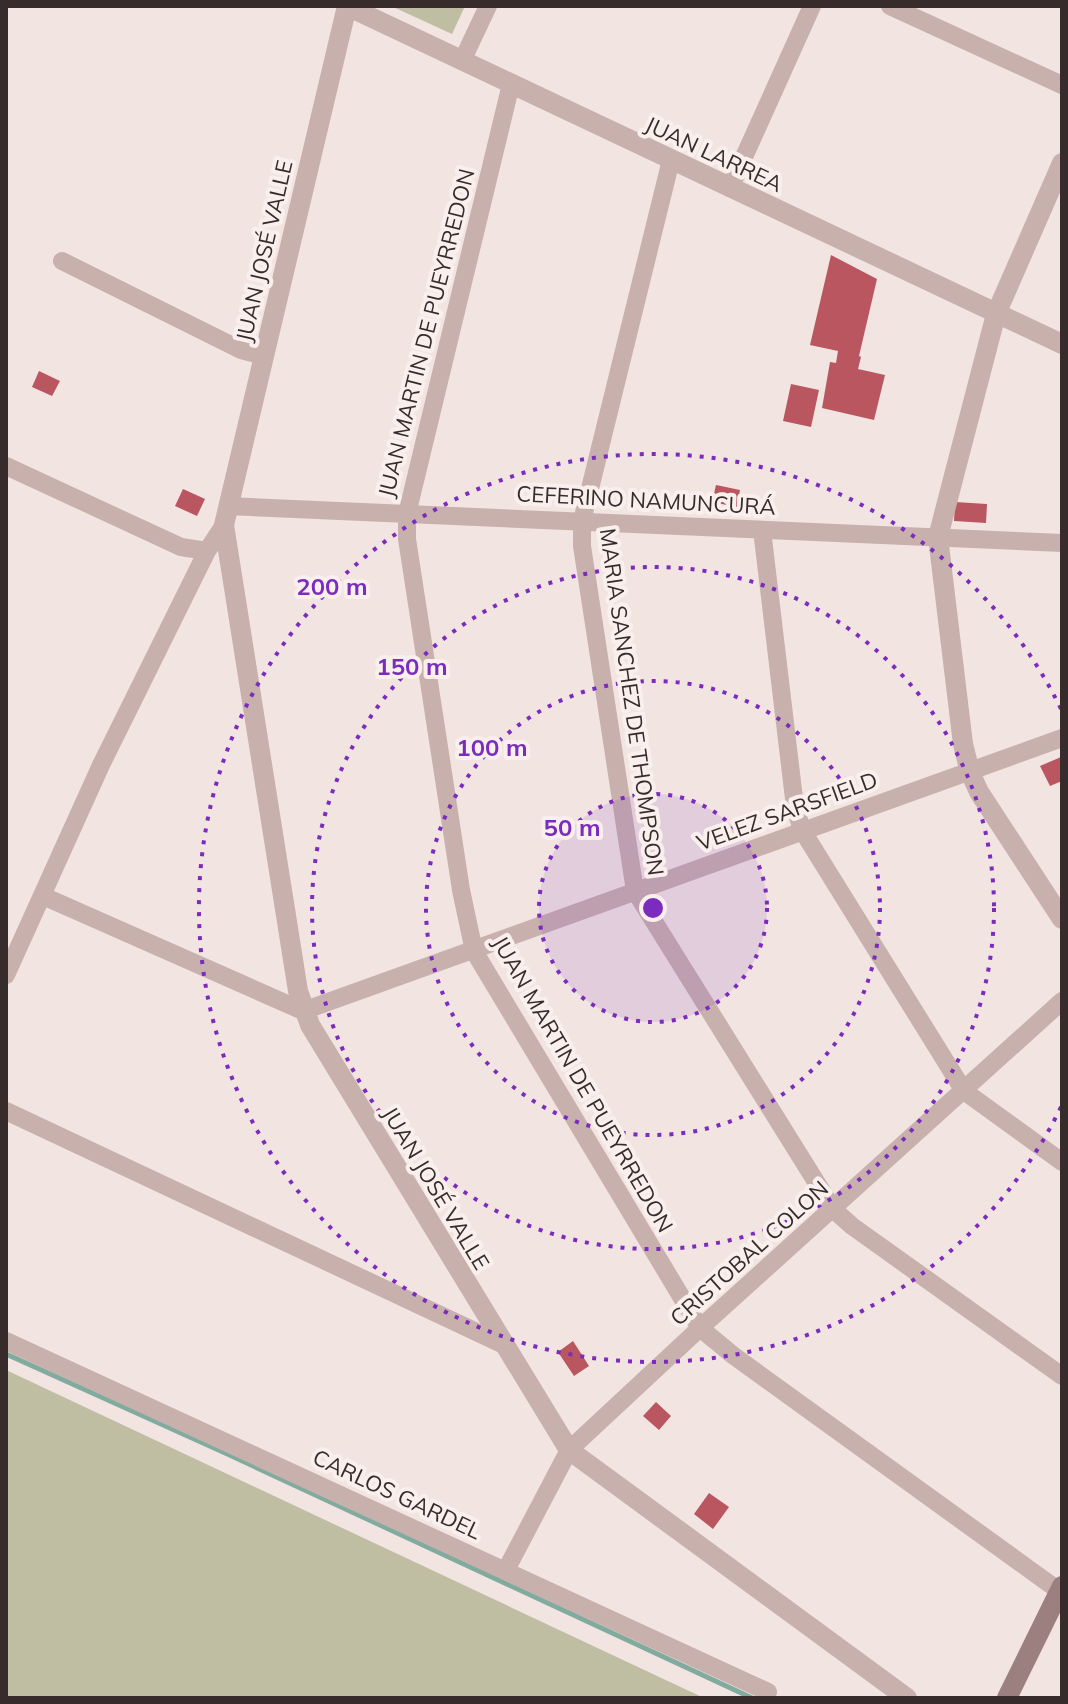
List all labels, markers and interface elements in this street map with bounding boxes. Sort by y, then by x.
street label: JUAN LARREA [641,110,787,198]
street label: JUAN JOSÉ VALLE [230,158,298,344]
street label: JUAN MARTIN DE PUEYRREDON [372,166,480,500]
street label: CEFERINO NAMUNCURÁ [516,479,776,521]
street label: MARIA SANCHEZ DE THOMPSON [594,527,670,877]
text: 200 m [296,571,368,601]
text: 150 m [376,651,448,681]
text: 100 m [456,732,528,762]
street label: VELEZ SARSFIELD [693,765,881,857]
text: 50 m [544,812,600,842]
centre of rings [639,894,667,922]
street label: JUAN MARTIN DE PUEYRREDON [486,931,680,1237]
street label: JUAN JOSÉ VALLE [376,1101,496,1275]
street label: CRISTOBAL COLON [664,1175,834,1331]
street label: CARLOS GARDEL [308,1443,486,1545]

